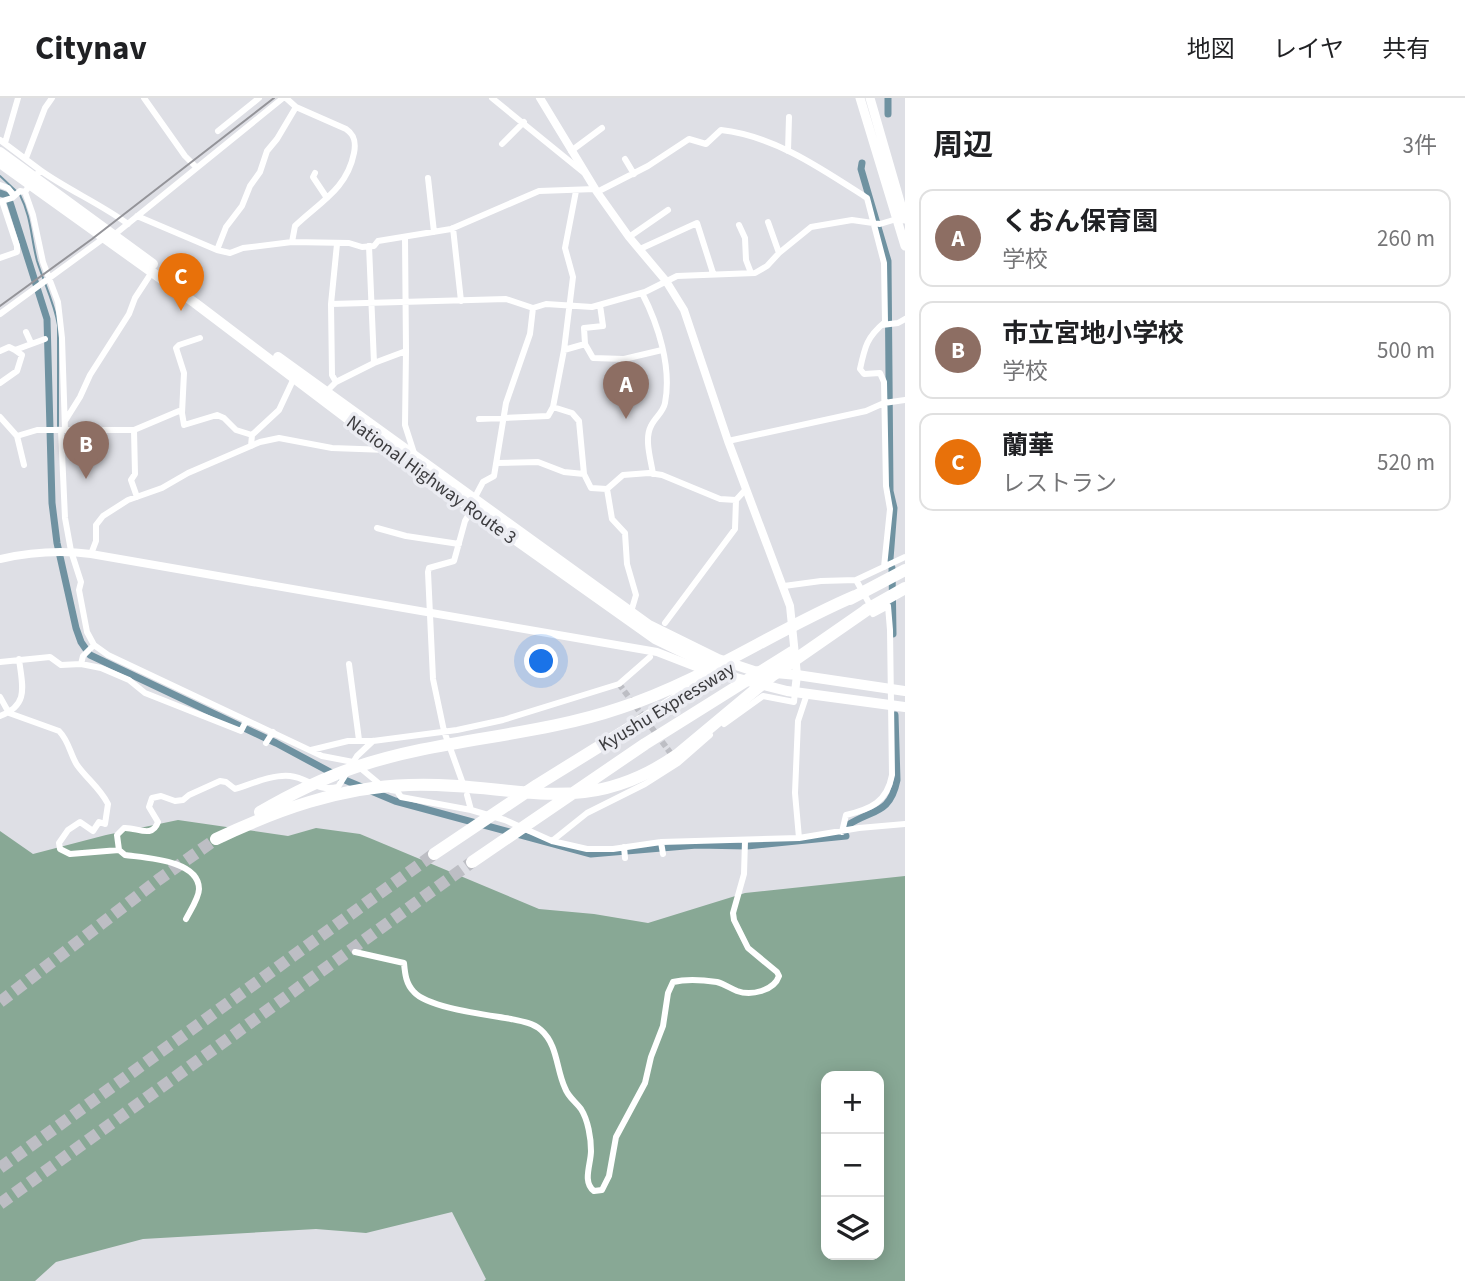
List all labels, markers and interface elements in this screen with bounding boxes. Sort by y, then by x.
text: Citynav [35,25,147,72]
text: 地図 [1187,32,1235,67]
text: レイヤ [1273,32,1344,67]
text: 共有 [1382,32,1430,67]
text: 周辺 [933,124,993,167]
text: 3件 [1403,129,1437,162]
text: くおん保育園 [1002,203,1158,240]
text: A [951,222,965,255]
text: 260 m [1377,222,1435,255]
text: 学校 [1002,243,1048,276]
pin: C [158,253,204,311]
text: 市立宮地小学校 [1002,315,1184,352]
text: B [951,334,965,367]
text: 500 m [1377,334,1435,367]
text: 学校 [1002,355,1048,388]
pin: A [603,361,649,419]
street label: National Highway Route 3 [340,409,522,551]
pin: B [63,421,109,479]
text: 蘭華 [1002,427,1054,464]
text: C [951,446,965,479]
text: 520 m [1377,446,1435,479]
text: レストラン [1002,467,1117,500]
your location [524,644,558,678]
street label: Kyushu Expressway [594,656,740,759]
map controls [821,1071,884,1260]
button: + [821,1071,884,1134]
button: − [821,1134,884,1197]
button: layers [821,1197,884,1260]

